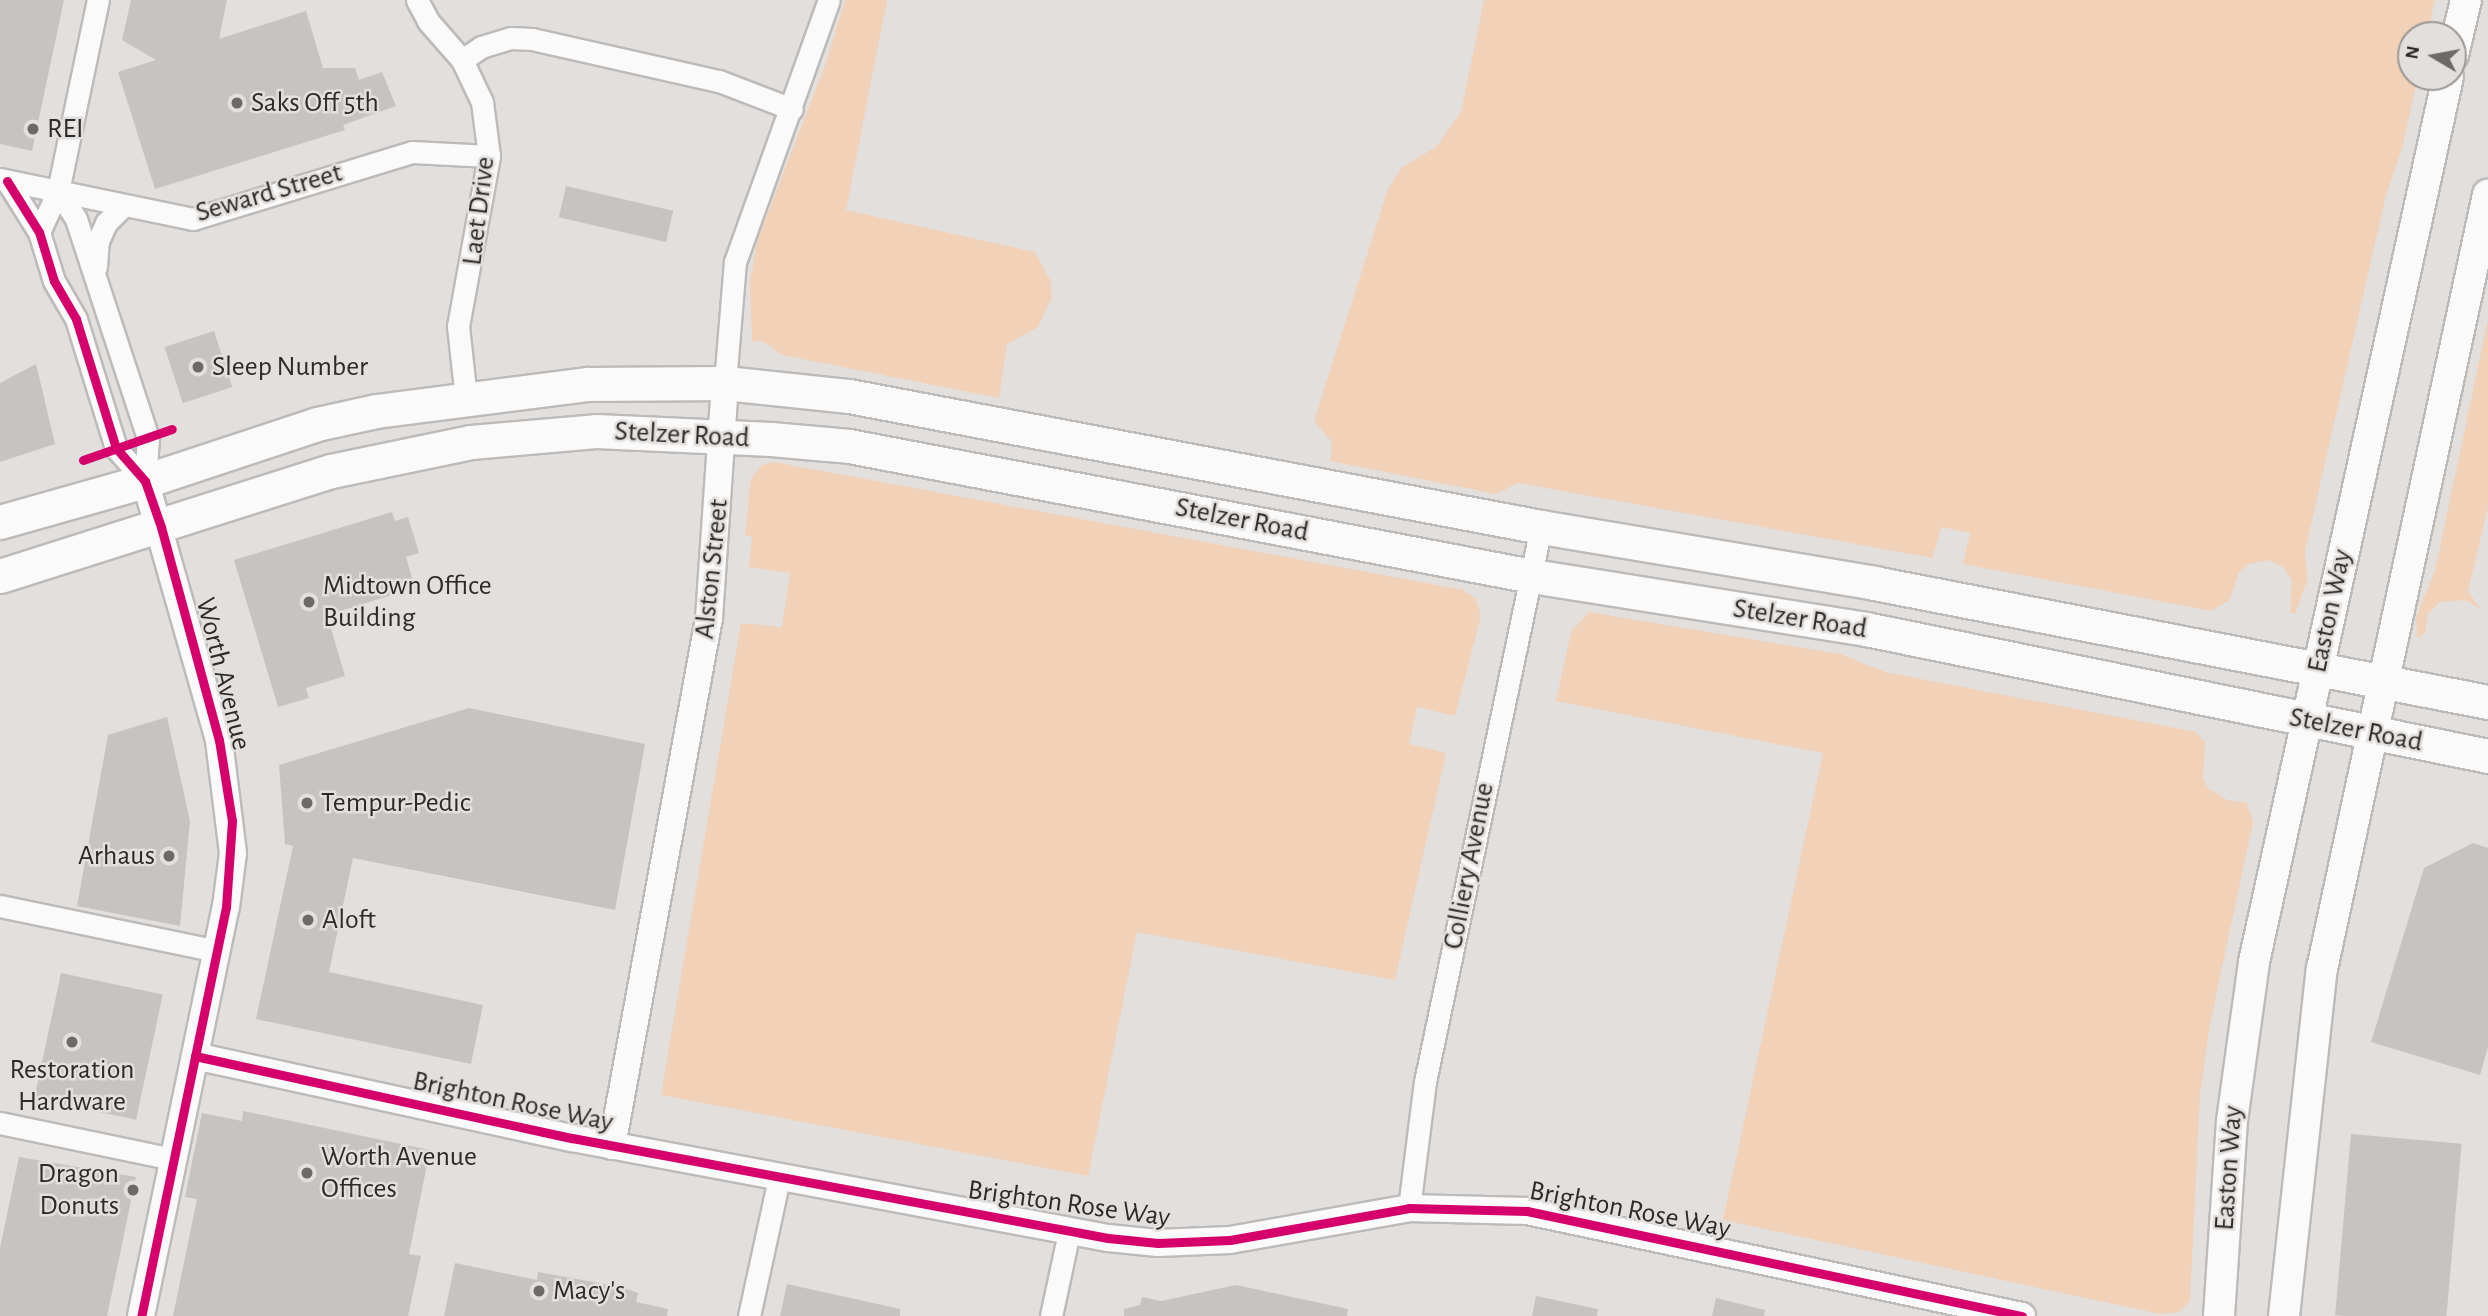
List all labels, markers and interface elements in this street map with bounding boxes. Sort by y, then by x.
north arrow [2397,21,2467,91]
text: N [2402,44,2423,61]
place label: Saks Off 5th [251,86,379,120]
marker: Saks Off 5th [229,95,245,111]
place label: REI [47,112,84,146]
marker: REI [25,121,41,137]
street label: Laet Drive [456,155,502,267]
street label: Seward Street [192,156,346,230]
place label: Sleep Number [212,350,368,384]
marker: Sleep Number [190,359,206,375]
street label: Stelzer Road [614,415,750,455]
street label: Stelzer Road [1173,491,1311,549]
street label: Alston Street [688,497,736,641]
street label: Easton Way [2301,546,2359,676]
place label: Midtown Office Building [323,569,492,635]
street label: Stelzer Road [1731,592,1869,646]
street label: Worth Avenue [188,594,258,754]
marker: Midtown Office Building [301,594,317,610]
street label: Stelzer Road [2287,701,2425,759]
street label: Colliery Avenue [1436,780,1502,952]
place label: Tempur-Pedic [321,786,471,820]
marker: Tempur-Pedic [299,795,315,811]
place label: Arhaus [78,839,155,873]
marker: Arhaus [161,848,177,864]
place label: Aloft [322,903,376,937]
marker: Aloft [300,912,316,928]
marker: Restoration Hardware [64,1034,80,1050]
place label: Restoration Hardware [9,1053,135,1119]
street label: Brighton Rose Way [410,1064,616,1140]
street label: Easton Way [2208,1104,2250,1232]
place label: Worth Avenue Offices [321,1140,477,1206]
place label: Dragon Donuts [38,1157,119,1223]
marker: Worth Avenue Offices [299,1165,315,1181]
street label: Brighton Rose Way [966,1173,1172,1235]
street label: Brighton Rose Way [1527,1174,1733,1246]
marker: Dragon Donuts [125,1182,141,1198]
place label: Macy's [553,1274,625,1308]
marker: Macy's [531,1283,547,1299]

